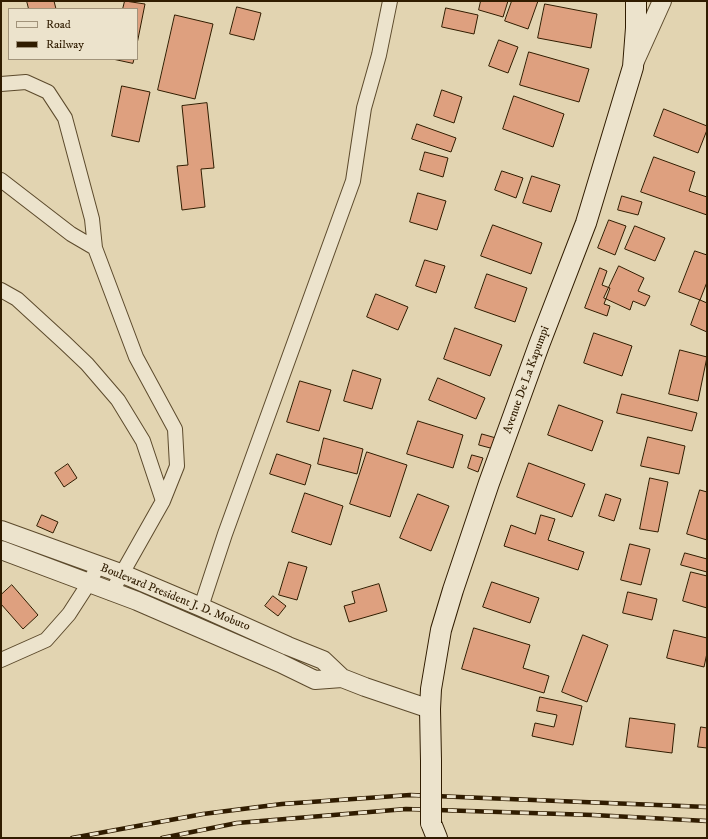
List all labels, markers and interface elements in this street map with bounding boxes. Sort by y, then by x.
legend [8,8,138,60]
text: Road [46,17,71,32]
text: Railway [46,37,84,52]
street label: Avenue De La Kapumpi [501,324,553,436]
street label: Boulevard President J. D. Mobuto [98,561,252,635]

